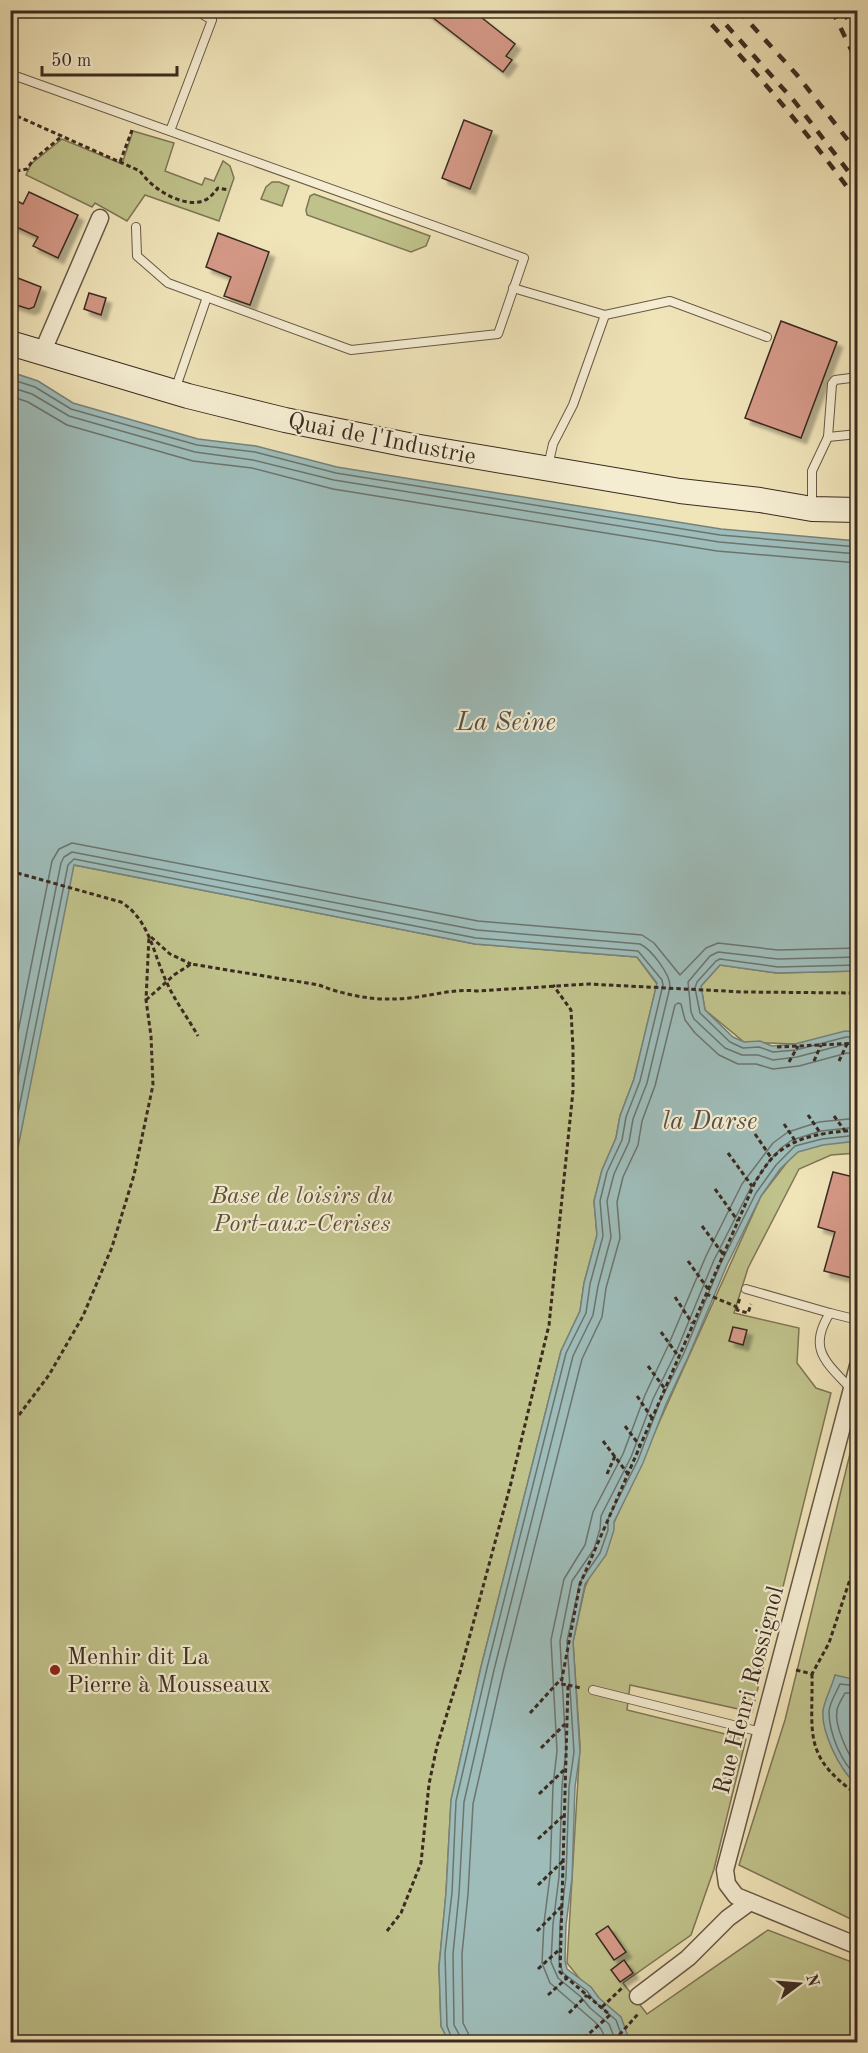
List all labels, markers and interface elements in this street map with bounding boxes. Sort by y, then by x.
scale bar [42,39,177,77]
text: 50 m [51,52,91,70]
street label: Quai de l'Industrie [286,410,478,470]
water label: La Seine [455,710,556,736]
water label: la Darse [663,1109,757,1135]
park label: Base de loisirs du Port-aux-Cerises [209,1185,394,1237]
street label: Rue Henri Rossignol [711,1584,789,1797]
place label: Menhir dit La Pierre à Mousseaux [67,1646,271,1698]
marker: Menhir dit La Pierre à Mousseaux [48,1663,62,1677]
north arrow [769,1954,829,2014]
text: N [802,1972,821,1989]

